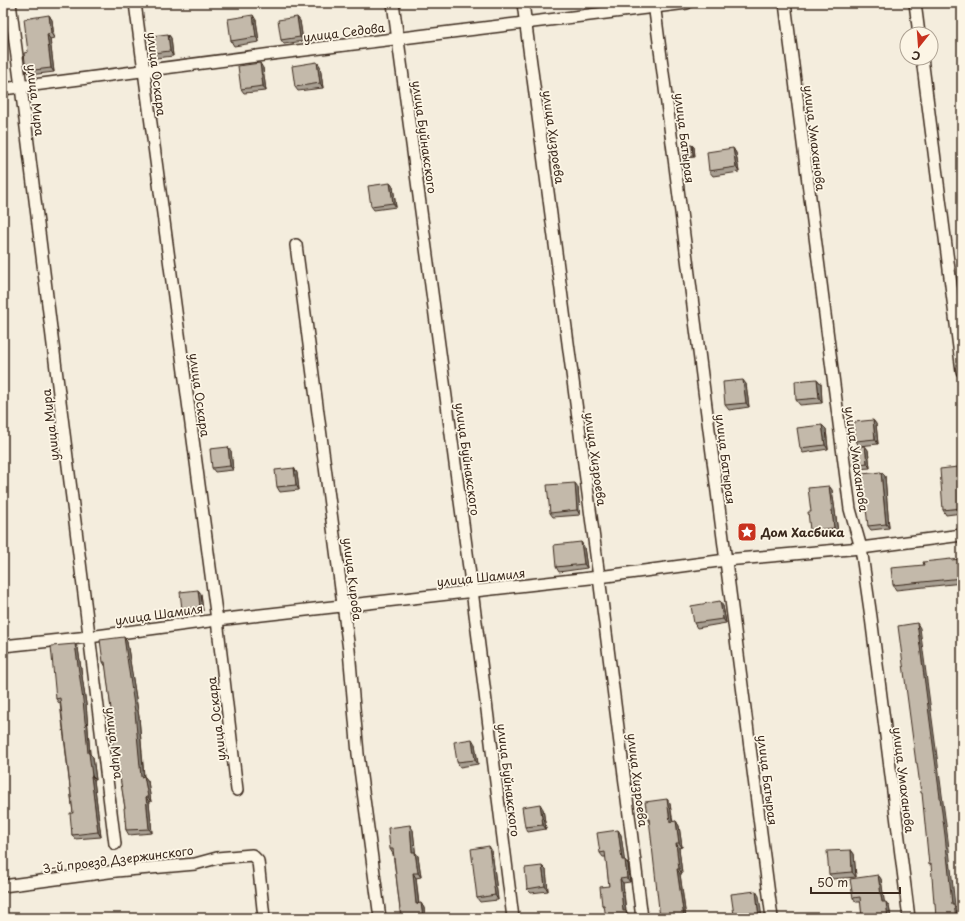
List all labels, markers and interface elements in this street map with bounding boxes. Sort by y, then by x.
street label: улица Седова [302,18,387,46]
north arrow [899,26,939,66]
street label: улица Оскара [143,31,171,118]
text: С [909,47,922,65]
street label: улица Мира [23,63,49,137]
street label: улица Буйнакского [408,79,442,195]
street label: улица Умаханова [800,84,830,192]
street label: улица Хизроева [539,89,570,186]
street label: улица Батырая [671,92,699,184]
street label: улица Оскара [185,352,215,439]
street label: улица Мира [37,388,63,462]
street label: улица Буйнакского [451,401,485,517]
street label: улица Умаханова [841,405,873,513]
street label: улица Хизроева [581,411,612,508]
street label: улица Батырая [712,413,740,505]
place icon: Дом Хасбика [736,521,758,543]
place label: Дом Хасбика [760,523,845,541]
street label: улица Кирова [339,536,367,622]
street label: улица Шамиля [436,563,526,591]
street label: улица Шамиля [114,599,204,629]
street label: улица Оскара [202,675,230,762]
street label: улица Мира [102,706,128,780]
street label: улица Буйнакского [493,722,525,838]
street label: улица Умаханова [889,726,919,834]
street label: улица Хизроева [623,732,653,829]
street label: улица Батырая [754,734,782,826]
street label: 3-й проезд Дзержинского [42,841,195,877]
scale bar [811,869,900,895]
text: 50 m [817,873,848,891]

